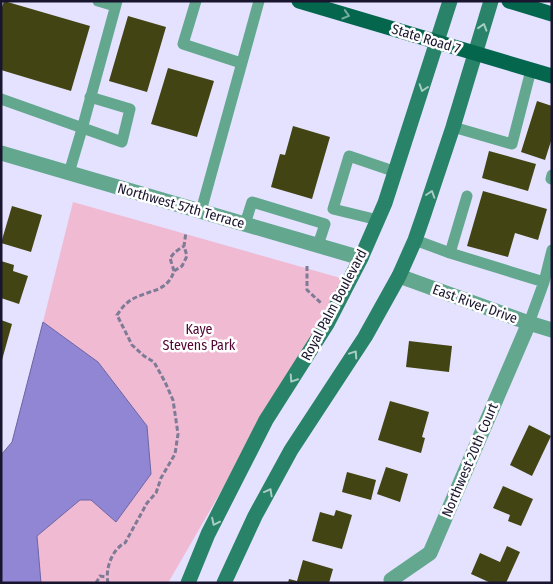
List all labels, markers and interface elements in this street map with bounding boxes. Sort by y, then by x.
one-way arrow [342,10,350,20]
street label: State Road 7 [390,21,463,58]
one-way arrow [478,24,488,32]
one-way arrow [418,84,428,92]
street label: Northwest 57th Terrace [116,180,246,232]
one-way arrow [425,190,435,198]
street label: Royal Palm Boulevard [298,247,370,363]
street label: East River Drive [430,281,520,327]
park label: Kaye Stevens Park [163,321,236,354]
one-way arrow [348,350,357,360]
one-way arrow [289,374,299,383]
street label: Northwest 20th Court [438,400,502,520]
one-way arrow [262,488,272,497]
one-way arrow [211,516,221,525]

